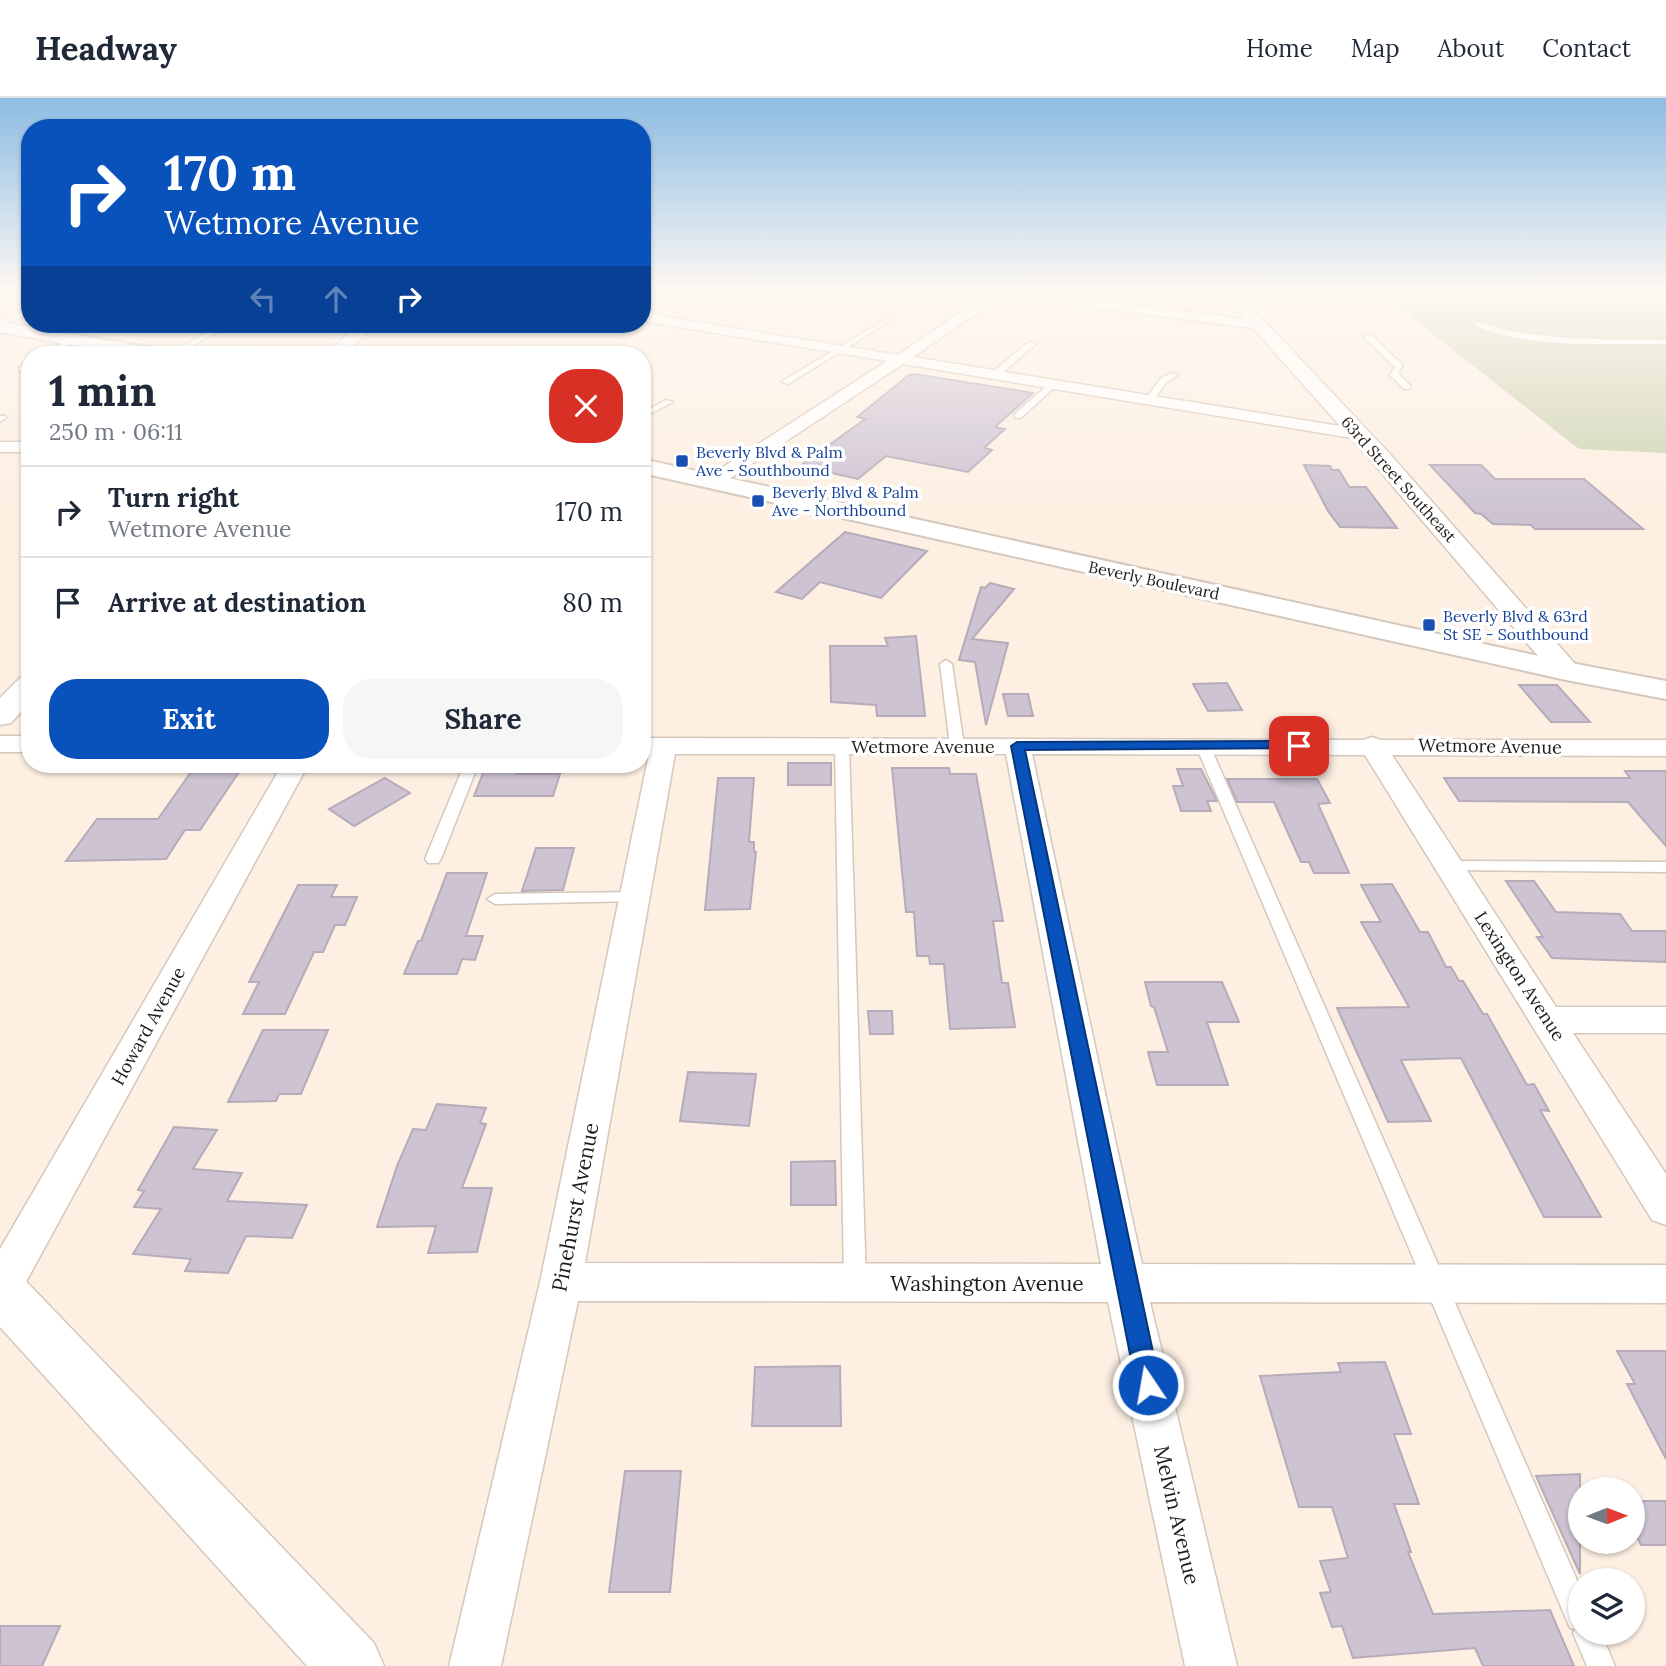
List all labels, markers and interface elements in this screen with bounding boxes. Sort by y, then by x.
text: Headway [35,27,177,69]
text: Home [1246,33,1313,64]
text: Map [1351,33,1400,64]
text: About [1438,33,1504,64]
text: Contact [1542,33,1631,64]
text: 170 m [164,141,296,203]
icon: right [49,147,140,238]
text: Wetmore Avenue [164,202,419,243]
icon: left [244,280,282,318]
icon: ahead [317,280,355,318]
icon: right [390,280,428,318]
text: 1 min [49,364,156,418]
button: close [549,369,623,443]
street label: 63rd Street Southeast [1337,412,1461,547]
text: 250 m · 06:11 [49,417,183,446]
place label: Beverly Blvd & Palm Ave - Southbound [695,442,843,480]
marker: Beverly Blvd & Palm Ave - Southbound [674,453,690,469]
text: Turn right [108,481,239,514]
place label: Beverly Blvd & Palm Ave - Northbound [771,482,919,520]
icon: right [49,493,87,531]
marker: Beverly Blvd & Palm Ave - Northbound [750,493,766,509]
text: 170 m [555,495,623,528]
text: Wetmore Avenue [108,514,292,543]
street label: Beverly Boulevard [1087,556,1222,604]
icon: arrive [49,584,87,622]
text: Arrive at destination [108,586,366,619]
text: 80 m [562,586,623,619]
place label: Beverly Blvd & 63rd St SE - Southbound [1443,606,1589,644]
marker: Beverly Blvd & 63rd St SE - Southbound [1421,617,1437,633]
button: Exit [49,679,329,759]
button: Share [343,679,623,759]
pin [1269,716,1329,776]
icon: arrive [1280,727,1318,765]
street label: Wetmore Avenue [1418,733,1562,759]
street label: Wetmore Avenue [851,735,995,758]
street label: Lexington Avenue [1470,907,1571,1045]
street label: Howard Avenue [106,963,190,1089]
street label: Pinehurst Avenue [545,1120,605,1294]
street label: Washington Avenue [890,1270,1084,1297]
position arrow [1111,1348,1185,1422]
street label: Melvin Avenue [1148,1443,1206,1587]
north arrow [1568,1477,1645,1554]
map controls [1568,1477,1645,1645]
button: layers [1568,1568,1645,1645]

